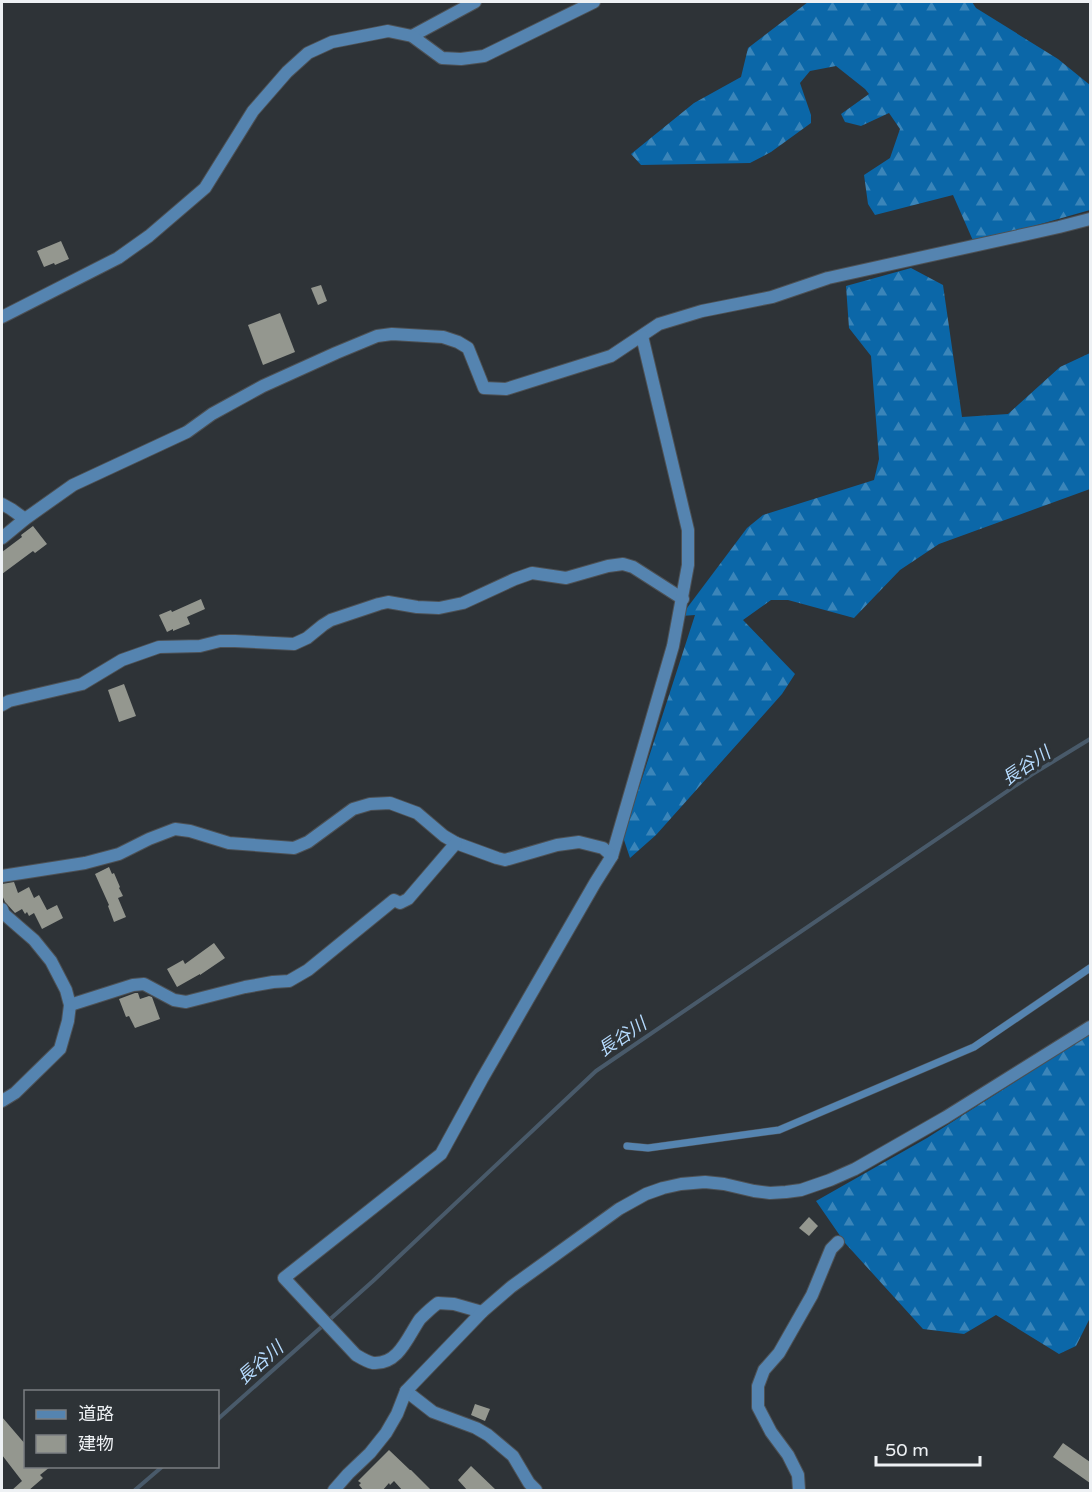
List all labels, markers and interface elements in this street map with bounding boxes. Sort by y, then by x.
water label: 長谷川 [997,741,1056,790]
water label: 長谷川 [593,1012,652,1061]
water label: 長谷川 [232,1336,289,1389]
legend [24,1390,219,1468]
text: 道路 [78,1403,114,1425]
scale bar [876,1429,980,1467]
text: 建物 [78,1433,114,1455]
text: 50 m [885,1439,929,1461]

